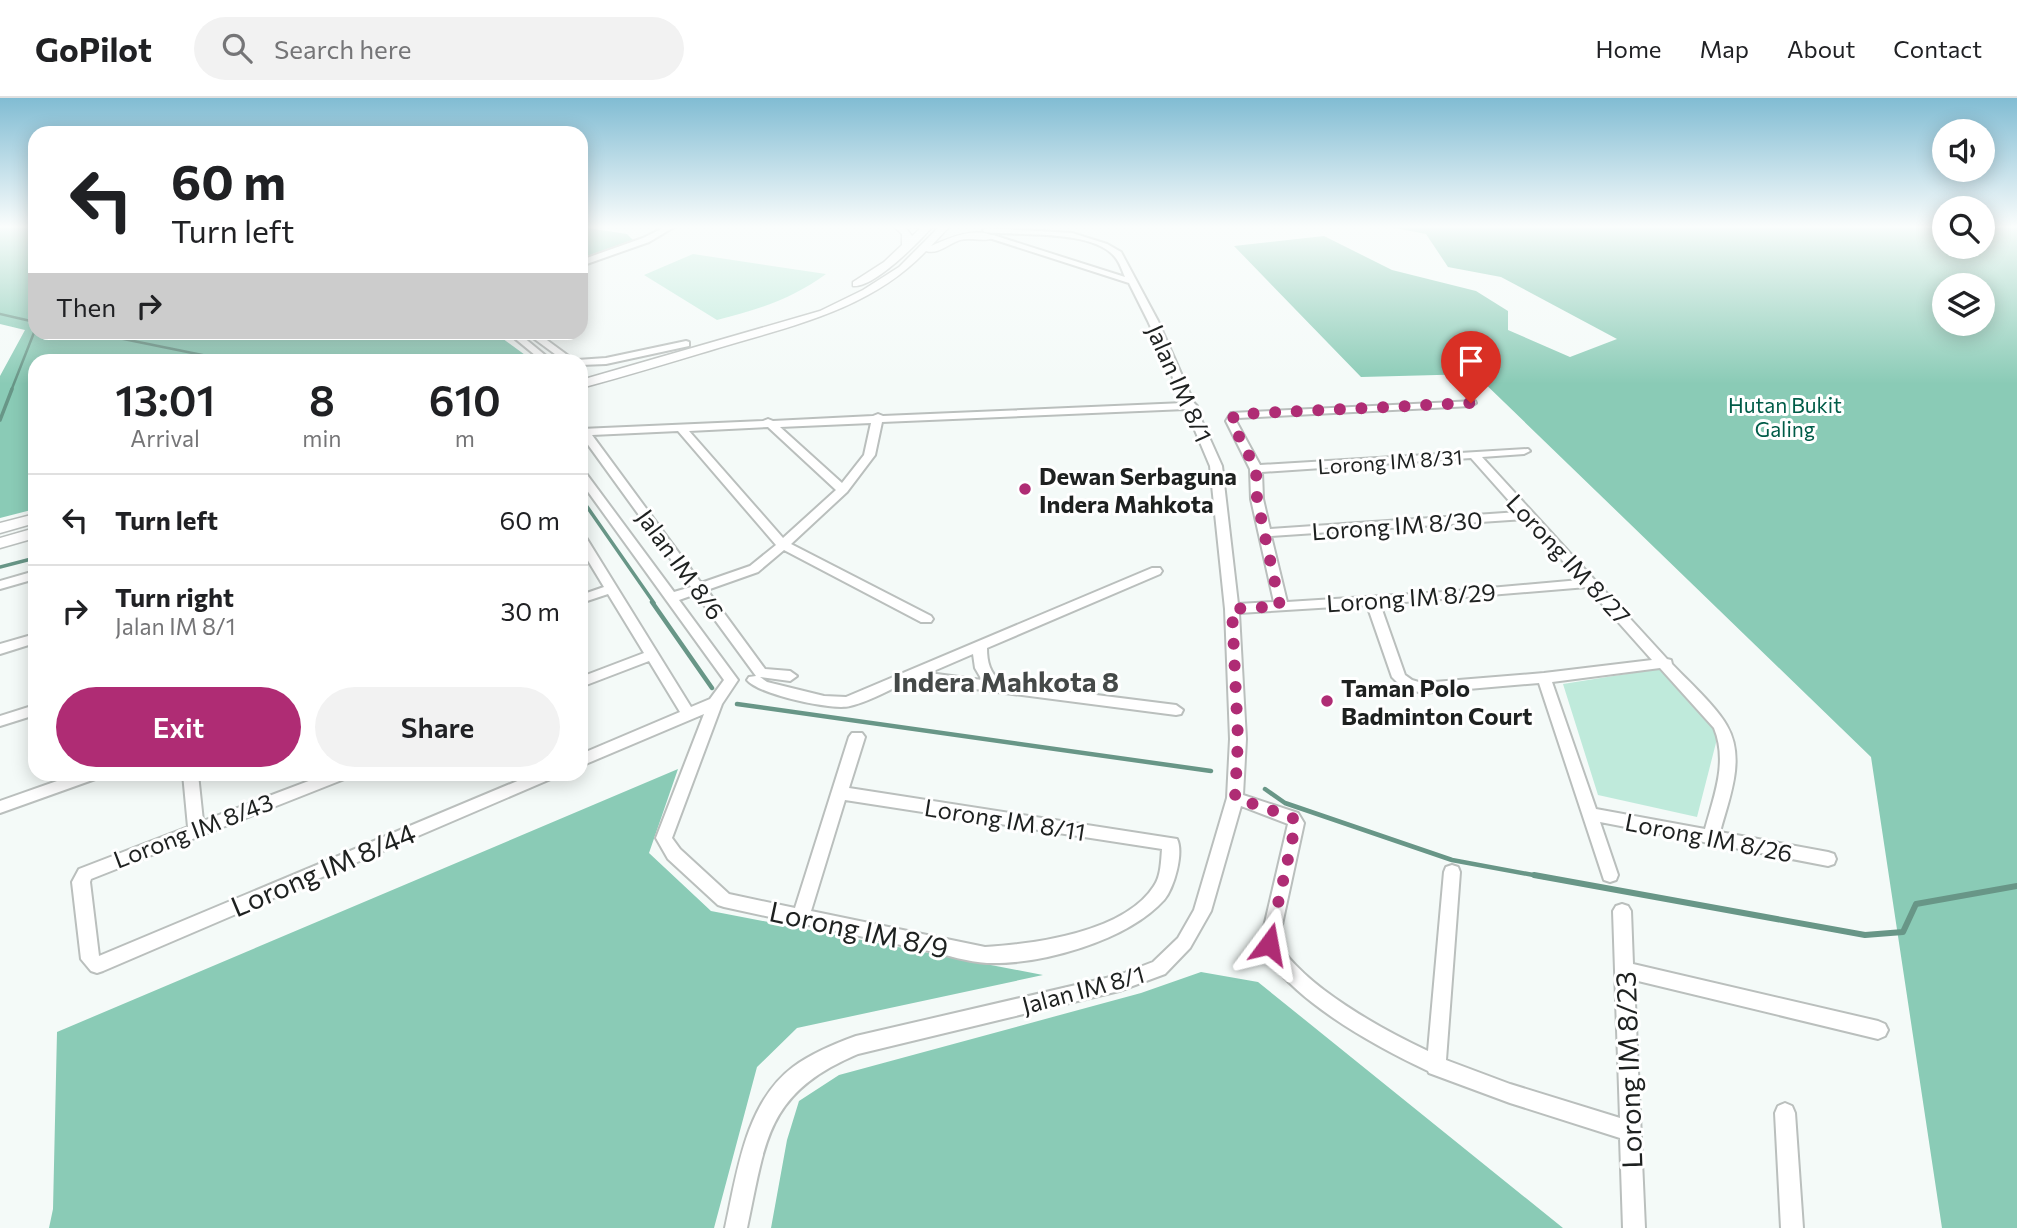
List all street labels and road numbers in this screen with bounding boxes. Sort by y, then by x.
street label: Jalan IM 8/1 [1141,320,1219,446]
street label: Lorong IM 8/31 [1317,443,1463,479]
street label: Lorong IM 8/27 [1501,488,1637,630]
street label: Jalan IM 8/6 [631,503,731,625]
street label: Lorong IM 8/30 [1311,505,1483,545]
street label: Lorong IM 8/29 [1325,577,1497,617]
street label: Lorong IM 8/43 [109,786,277,874]
street label: Lorong IM 8/11 [922,792,1088,846]
street label: Lorong IM 8/26 [1623,807,1795,867]
street label: Lorong IM 8/44 [226,815,421,923]
street label: Lorong IM 8/9 [766,893,952,965]
street label: Jalan IM 8/1 [1018,959,1148,1019]
street label: Lorong IM 8/23 [1608,971,1648,1169]

